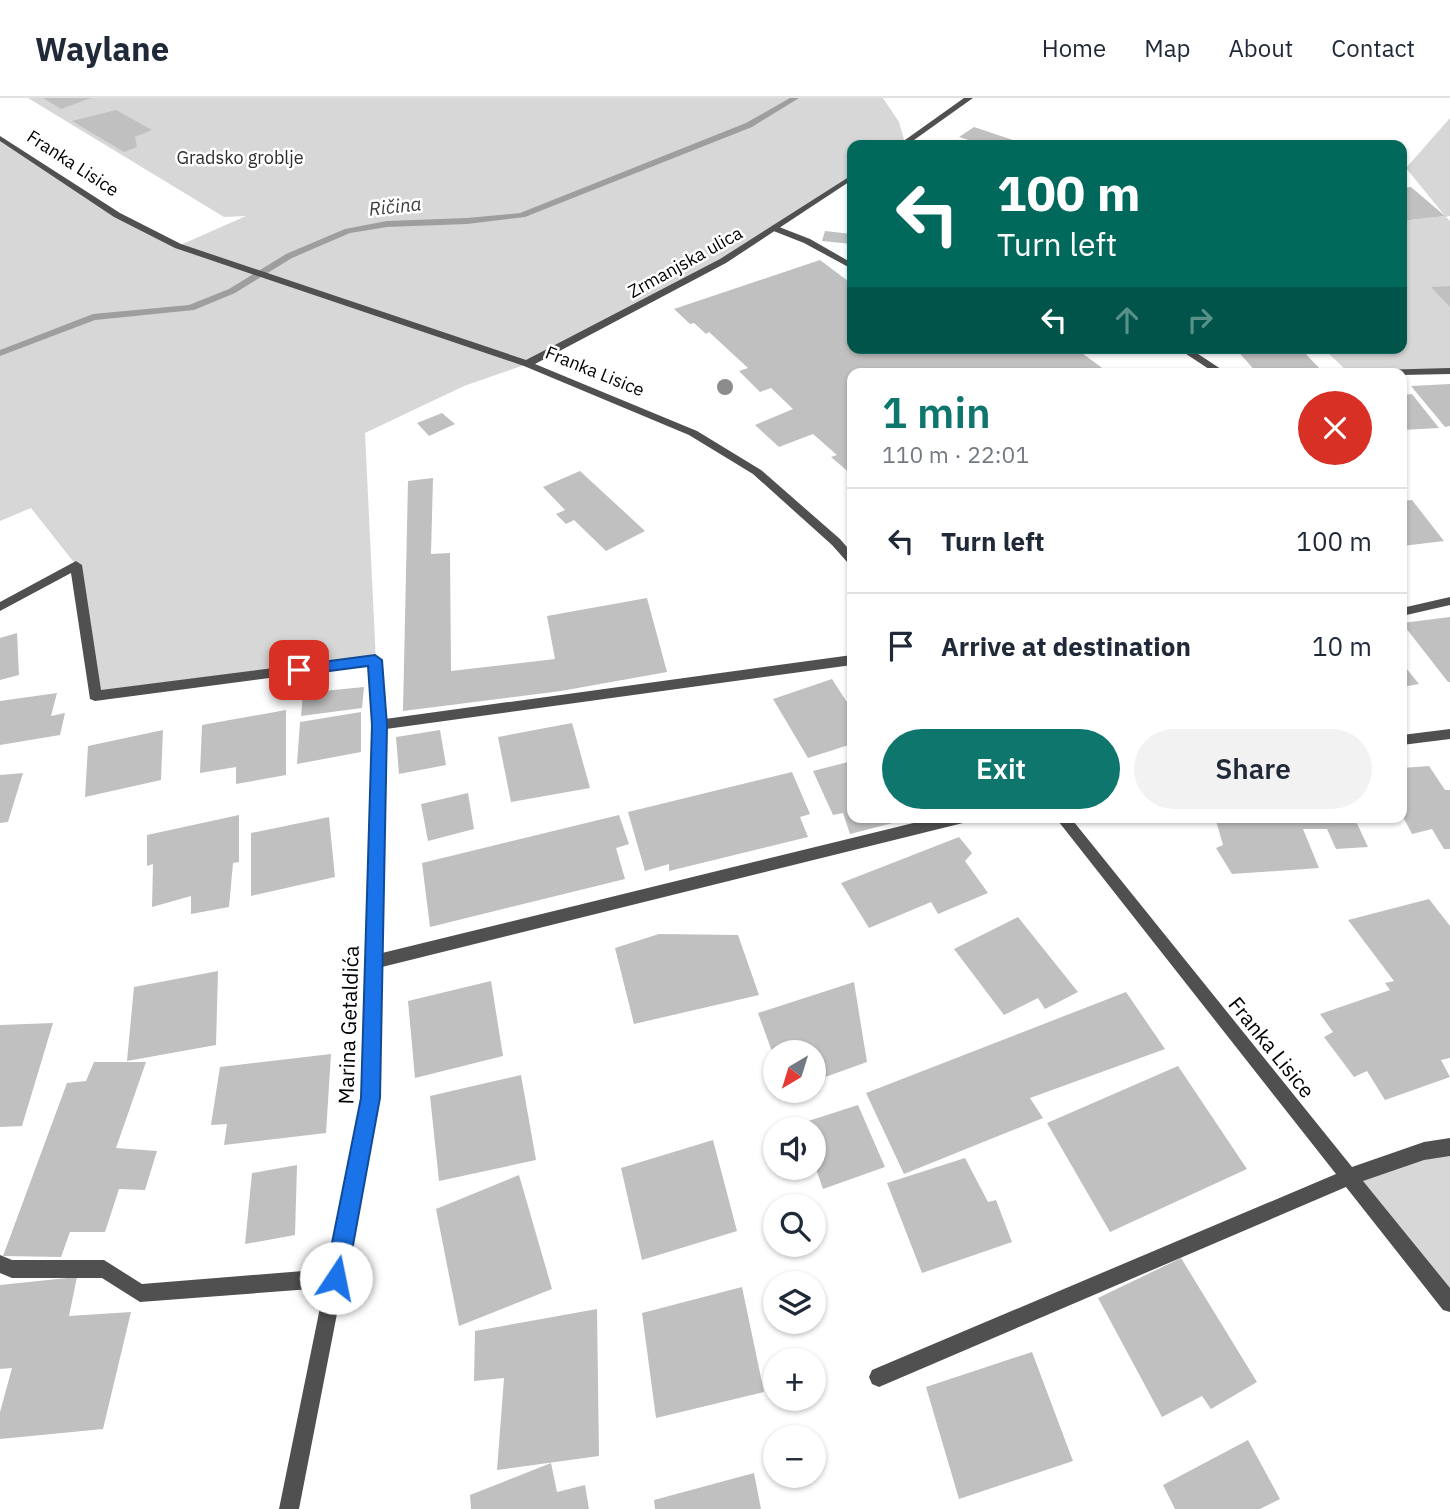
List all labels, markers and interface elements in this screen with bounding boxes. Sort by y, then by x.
text: Waylane [35,27,169,70]
text: Home [1042,32,1106,64]
text: Map [1144,32,1190,64]
text: About [1228,32,1293,64]
text: Contact [1331,32,1415,64]
street label: Franka Lisice [23,125,123,201]
park label: Gradsko groblje [176,146,304,169]
text: 100 m [997,161,1141,224]
icon: left [882,168,973,259]
water label: Ričina [367,191,423,221]
street label: Zrmanjska ulica [624,221,747,303]
text: Turn left [997,223,1117,265]
icon: left [1035,301,1073,339]
icon: ahead [1108,301,1146,339]
icon: right [1181,301,1219,339]
street label: Franka Lisice [542,341,648,401]
text: 1 min [882,385,991,440]
button: close [1298,391,1372,465]
text: 110 m · 22:01 [882,439,1029,469]
icon: left [882,522,920,560]
text: Turn left [941,524,1044,558]
text: 100 m [1296,524,1372,558]
icon: arrive [882,627,920,665]
text: Arrive at destination [941,629,1191,663]
text: 10 m [1312,629,1372,663]
pin [269,640,329,700]
icon: arrive [280,651,318,689]
button: Exit [882,729,1120,809]
button: Share [1134,729,1372,809]
street label: Marina Getaldića [331,945,365,1105]
street label: Franka Lisice [1223,991,1321,1103]
north arrow [763,1040,826,1102]
map controls [763,1040,826,1488]
button: sound [763,1117,826,1180]
button: search [763,1194,826,1257]
position arrow [299,1241,373,1315]
button: layers [763,1271,826,1334]
button: + [763,1348,826,1411]
button: − [763,1425,826,1488]

